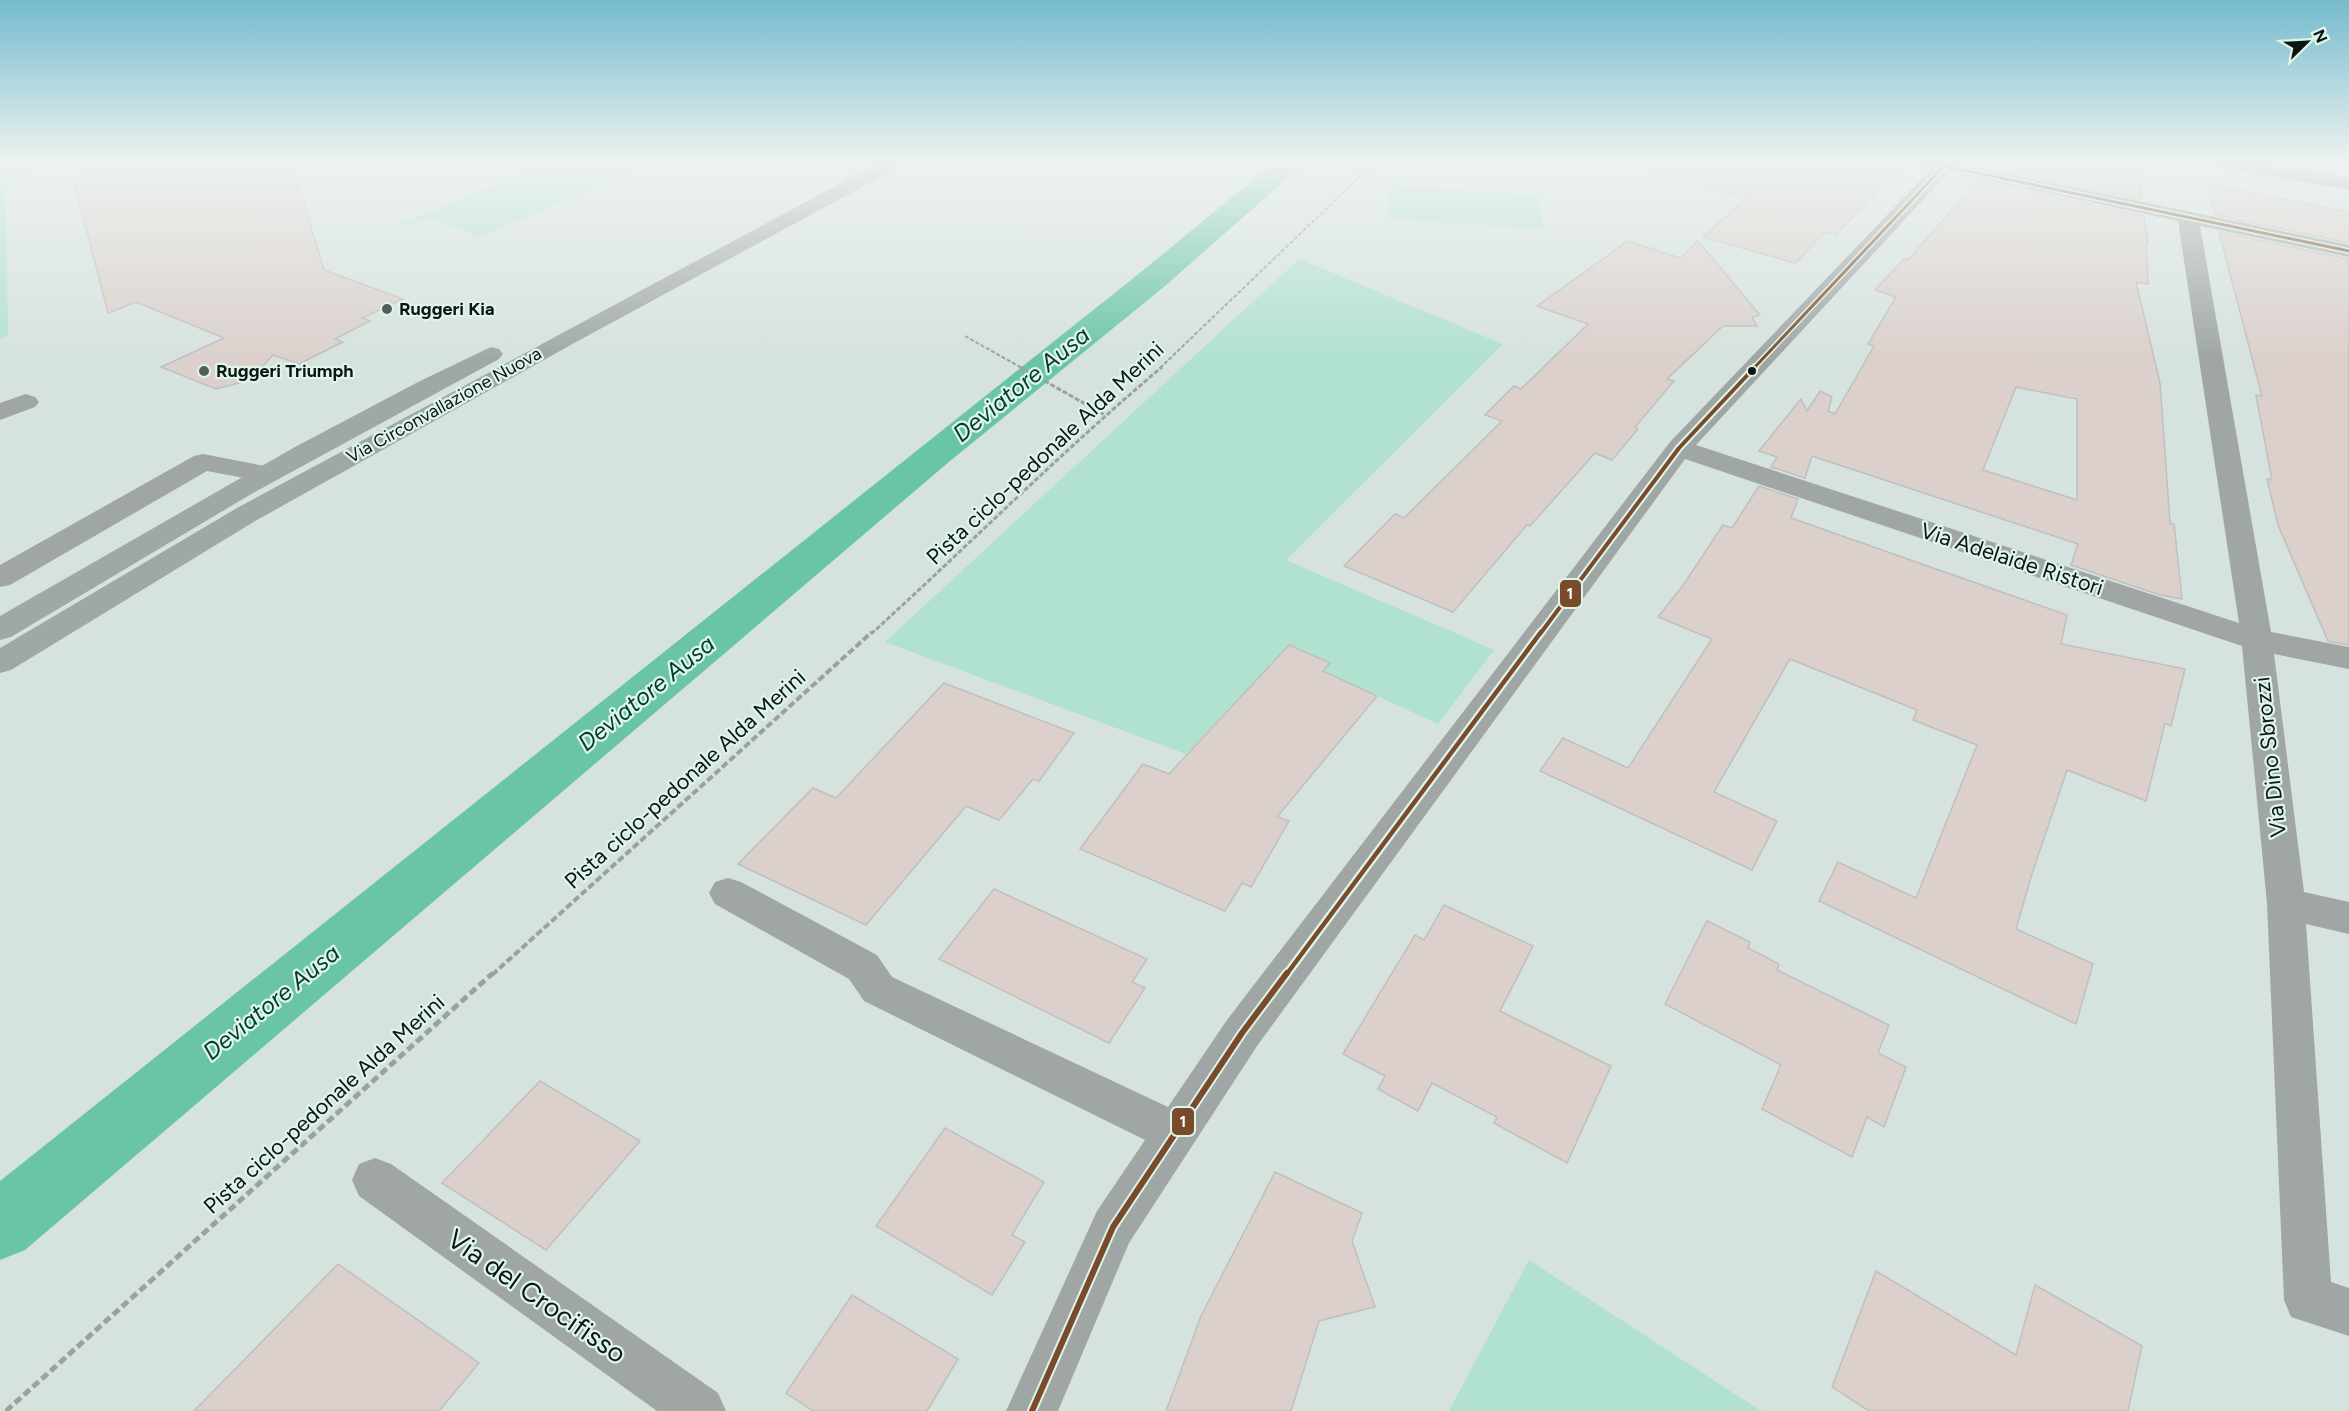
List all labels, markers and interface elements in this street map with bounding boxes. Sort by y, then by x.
north arrow [2277,12,2337,72]
text: N [2309,27,2331,46]
place label: Ruggeri Kia [399,298,495,320]
marker: Ruggeri Kia [380,302,394,316]
water label: Deviatore Ausa [947,320,1095,448]
street label: Pista ciclo-pedonale Alda Merini [921,336,1169,570]
street label: Via Circonvallazione Nuova [343,342,545,468]
place label: Ruggeri Triumph [216,360,354,382]
marker: Ruggeri Triumph [197,364,211,378]
unlabelled marker [1746,365,1758,377]
street label: Via Adelaide Ristori [1917,517,2107,601]
line badge: 1 [1559,579,1582,608]
text: 1 [1567,584,1573,603]
water label: Deviatore Ausa [572,629,720,757]
street label: Pista ciclo-pedonale Alda Merini [559,664,811,894]
street label: Via Dino Sbrozzi [2248,676,2292,838]
water label: Deviatore Ausa [197,938,345,1066]
street label: Pista ciclo-pedonale Alda Merini [198,989,450,1219]
line badge: 1 [1171,1107,1195,1136]
text: 1 [1180,1112,1186,1131]
street label: Via del Crocifisso [441,1222,633,1370]

